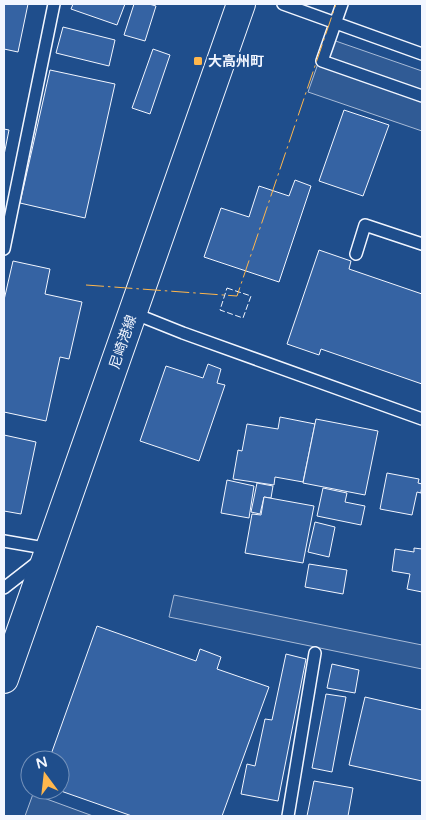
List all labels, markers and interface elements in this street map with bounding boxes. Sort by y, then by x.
place label: 大高州町 [208,53,264,70]
marker: 大高州町 [192,55,204,67]
street label: 尼崎港線 [106,313,140,371]
north arrow [20,750,70,800]
text: N [34,753,49,773]

